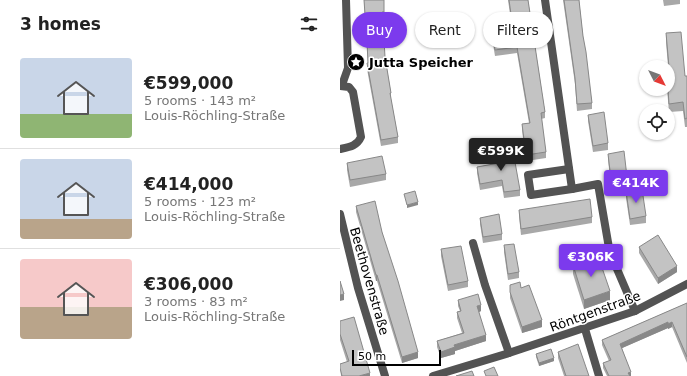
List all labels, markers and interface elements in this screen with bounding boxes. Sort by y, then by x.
chip: Buy [352,12,407,48]
chip: Rent [415,12,475,48]
chip: Filters [483,12,553,48]
icon: filters [298,13,320,35]
text: 3 homes [20,14,101,34]
place icon: Jutta Speicher [346,52,366,72]
place label: Jutta Speicher [368,55,474,70]
north arrow [639,60,675,96]
map controls [639,60,675,140]
text: €599,000 [144,73,233,93]
icon: home [52,74,100,122]
text: 5 rooms · 143 m² [144,93,256,108]
button: locate [639,104,675,140]
text: Louis-Röchling-Straße [144,108,285,123]
pin: €599K [473,138,529,172]
text: €599K [478,143,524,158]
pin: €414K [608,170,664,204]
text: €414,000 [144,174,233,194]
icon: home [52,175,100,223]
text: €414K [613,175,659,190]
text: 5 rooms · 123 m² [144,194,256,209]
text: Louis-Röchling-Straße [144,209,285,224]
street label: Beethovenstraße [347,225,392,337]
pin: €306K [563,244,619,278]
text: €306K [568,249,614,264]
text: €306,000 [144,274,233,294]
icon: home [52,275,100,323]
street label: Röntgenstraße [548,288,643,335]
text: 3 rooms · 83 m² [144,294,248,309]
text: Louis-Röchling-Straße [144,309,285,324]
scale bar [352,348,441,367]
text: 50 m [358,350,386,363]

